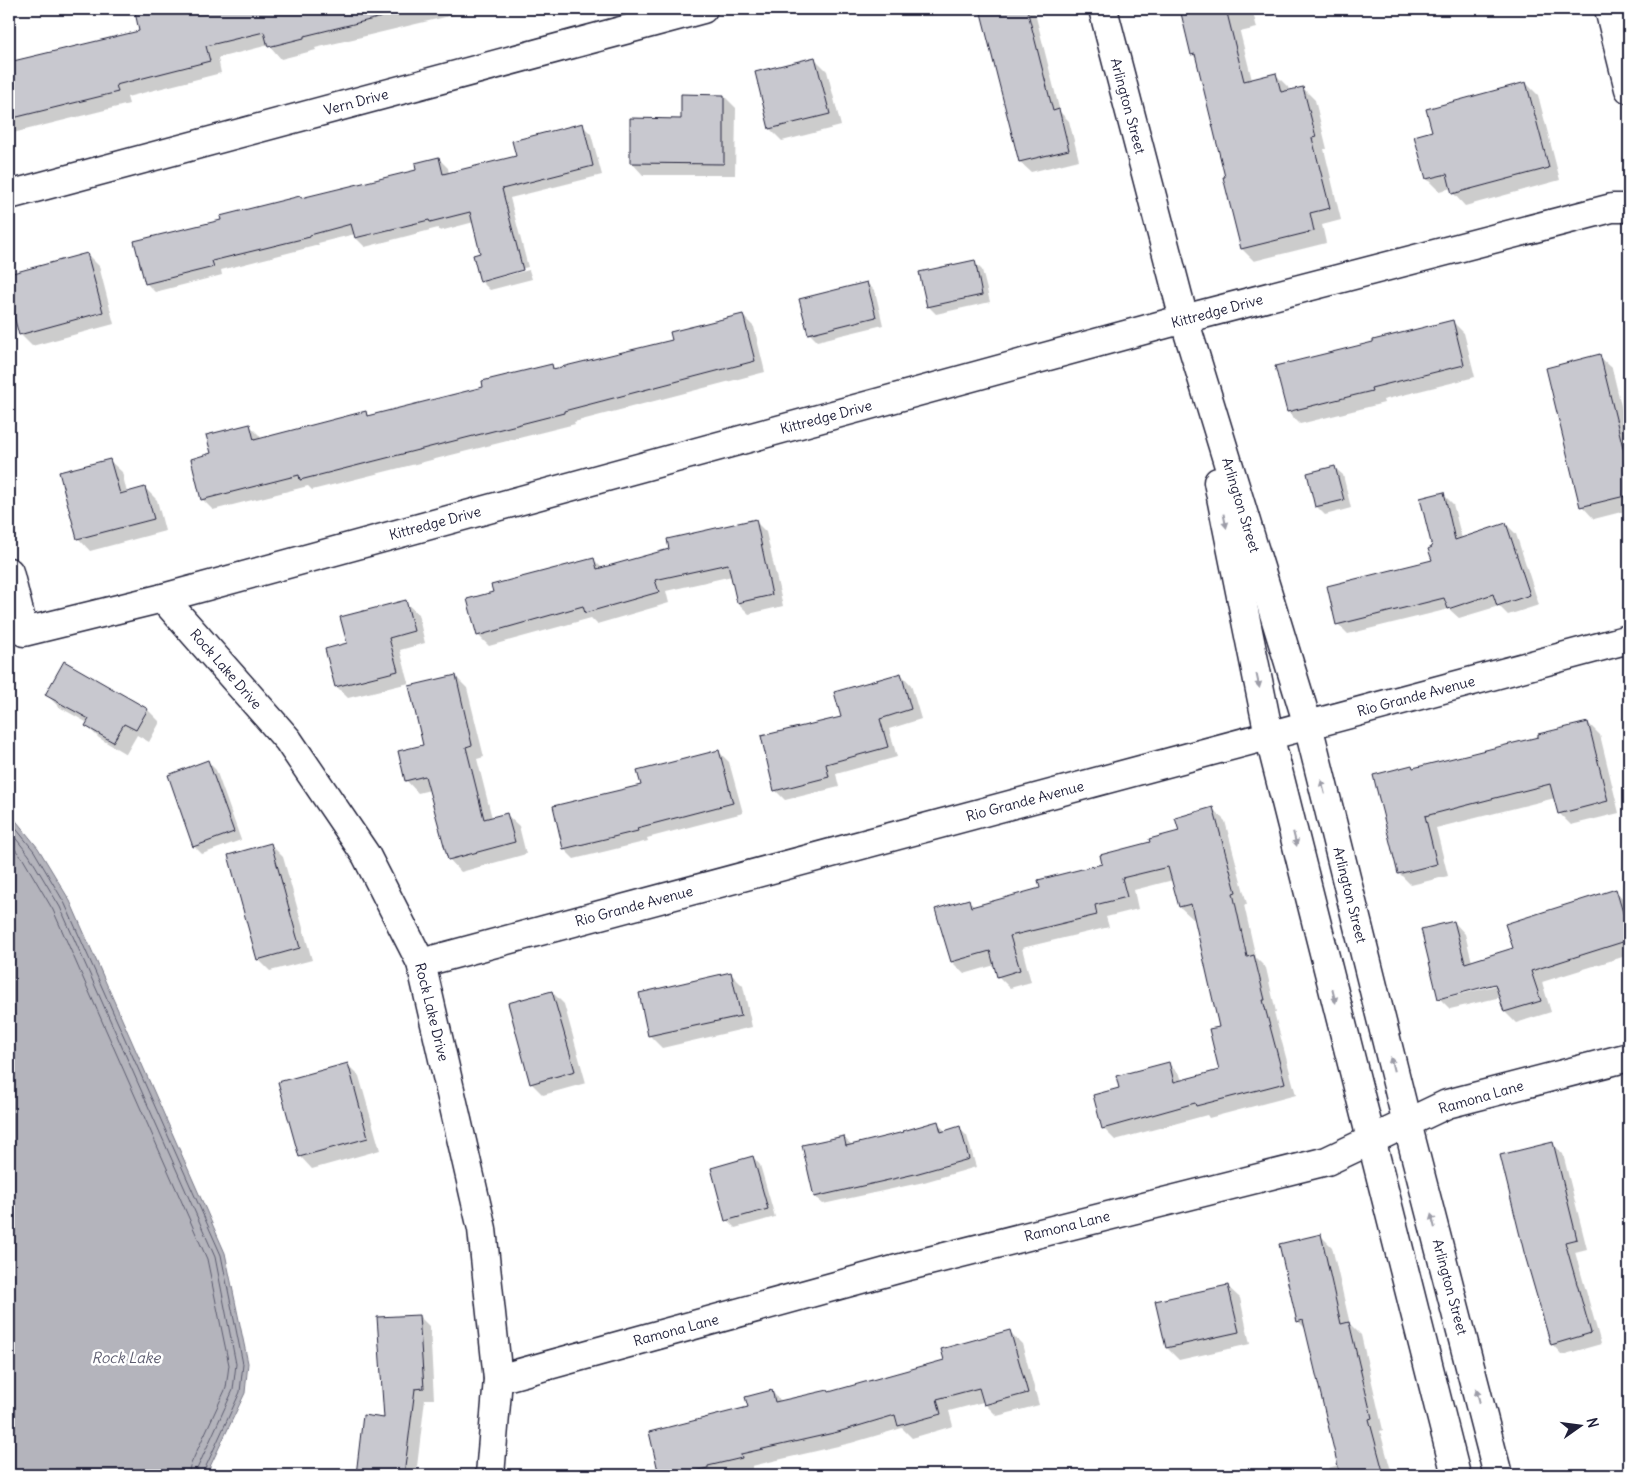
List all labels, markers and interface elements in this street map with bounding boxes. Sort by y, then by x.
street label: Arlington Street [1107,56,1149,156]
street label: Vern Drive [322,85,390,119]
street label: Kittredge Drive [1169,290,1265,332]
street label: Kittredge Drive [778,396,874,438]
street label: Arlington Street [1218,455,1264,555]
street label: Kittredge Drive [387,502,483,544]
one-way arrow [1222,514,1230,530]
street label: Rock Lake Drive [186,625,266,713]
street label: Rio Grande Avenue [1355,672,1477,720]
one-way arrow [1254,673,1262,688]
street label: Rio Grande Avenue [964,777,1086,825]
one-way arrow [1319,780,1327,795]
one-way arrow [1291,831,1299,846]
street label: Arlington Street [1329,845,1371,945]
street label: Rio Grande Avenue [573,882,695,930]
street label: Rock Lake Drive [411,961,453,1063]
one-way arrow [1330,989,1338,1004]
one-way arrow [1388,1056,1396,1071]
street label: Ramona Lane [1436,1076,1526,1118]
street label: Ramona Lane [1022,1207,1112,1245]
one-way arrow [1428,1214,1436,1229]
street label: Arlington Street [1429,1237,1471,1337]
street label: Ramona Lane [631,1310,721,1350]
water label: Rock Lake [92,1348,161,1367]
one-way arrow [1474,1388,1482,1403]
north arrow [1556,1402,1606,1452]
text: N [1583,1416,1603,1430]

